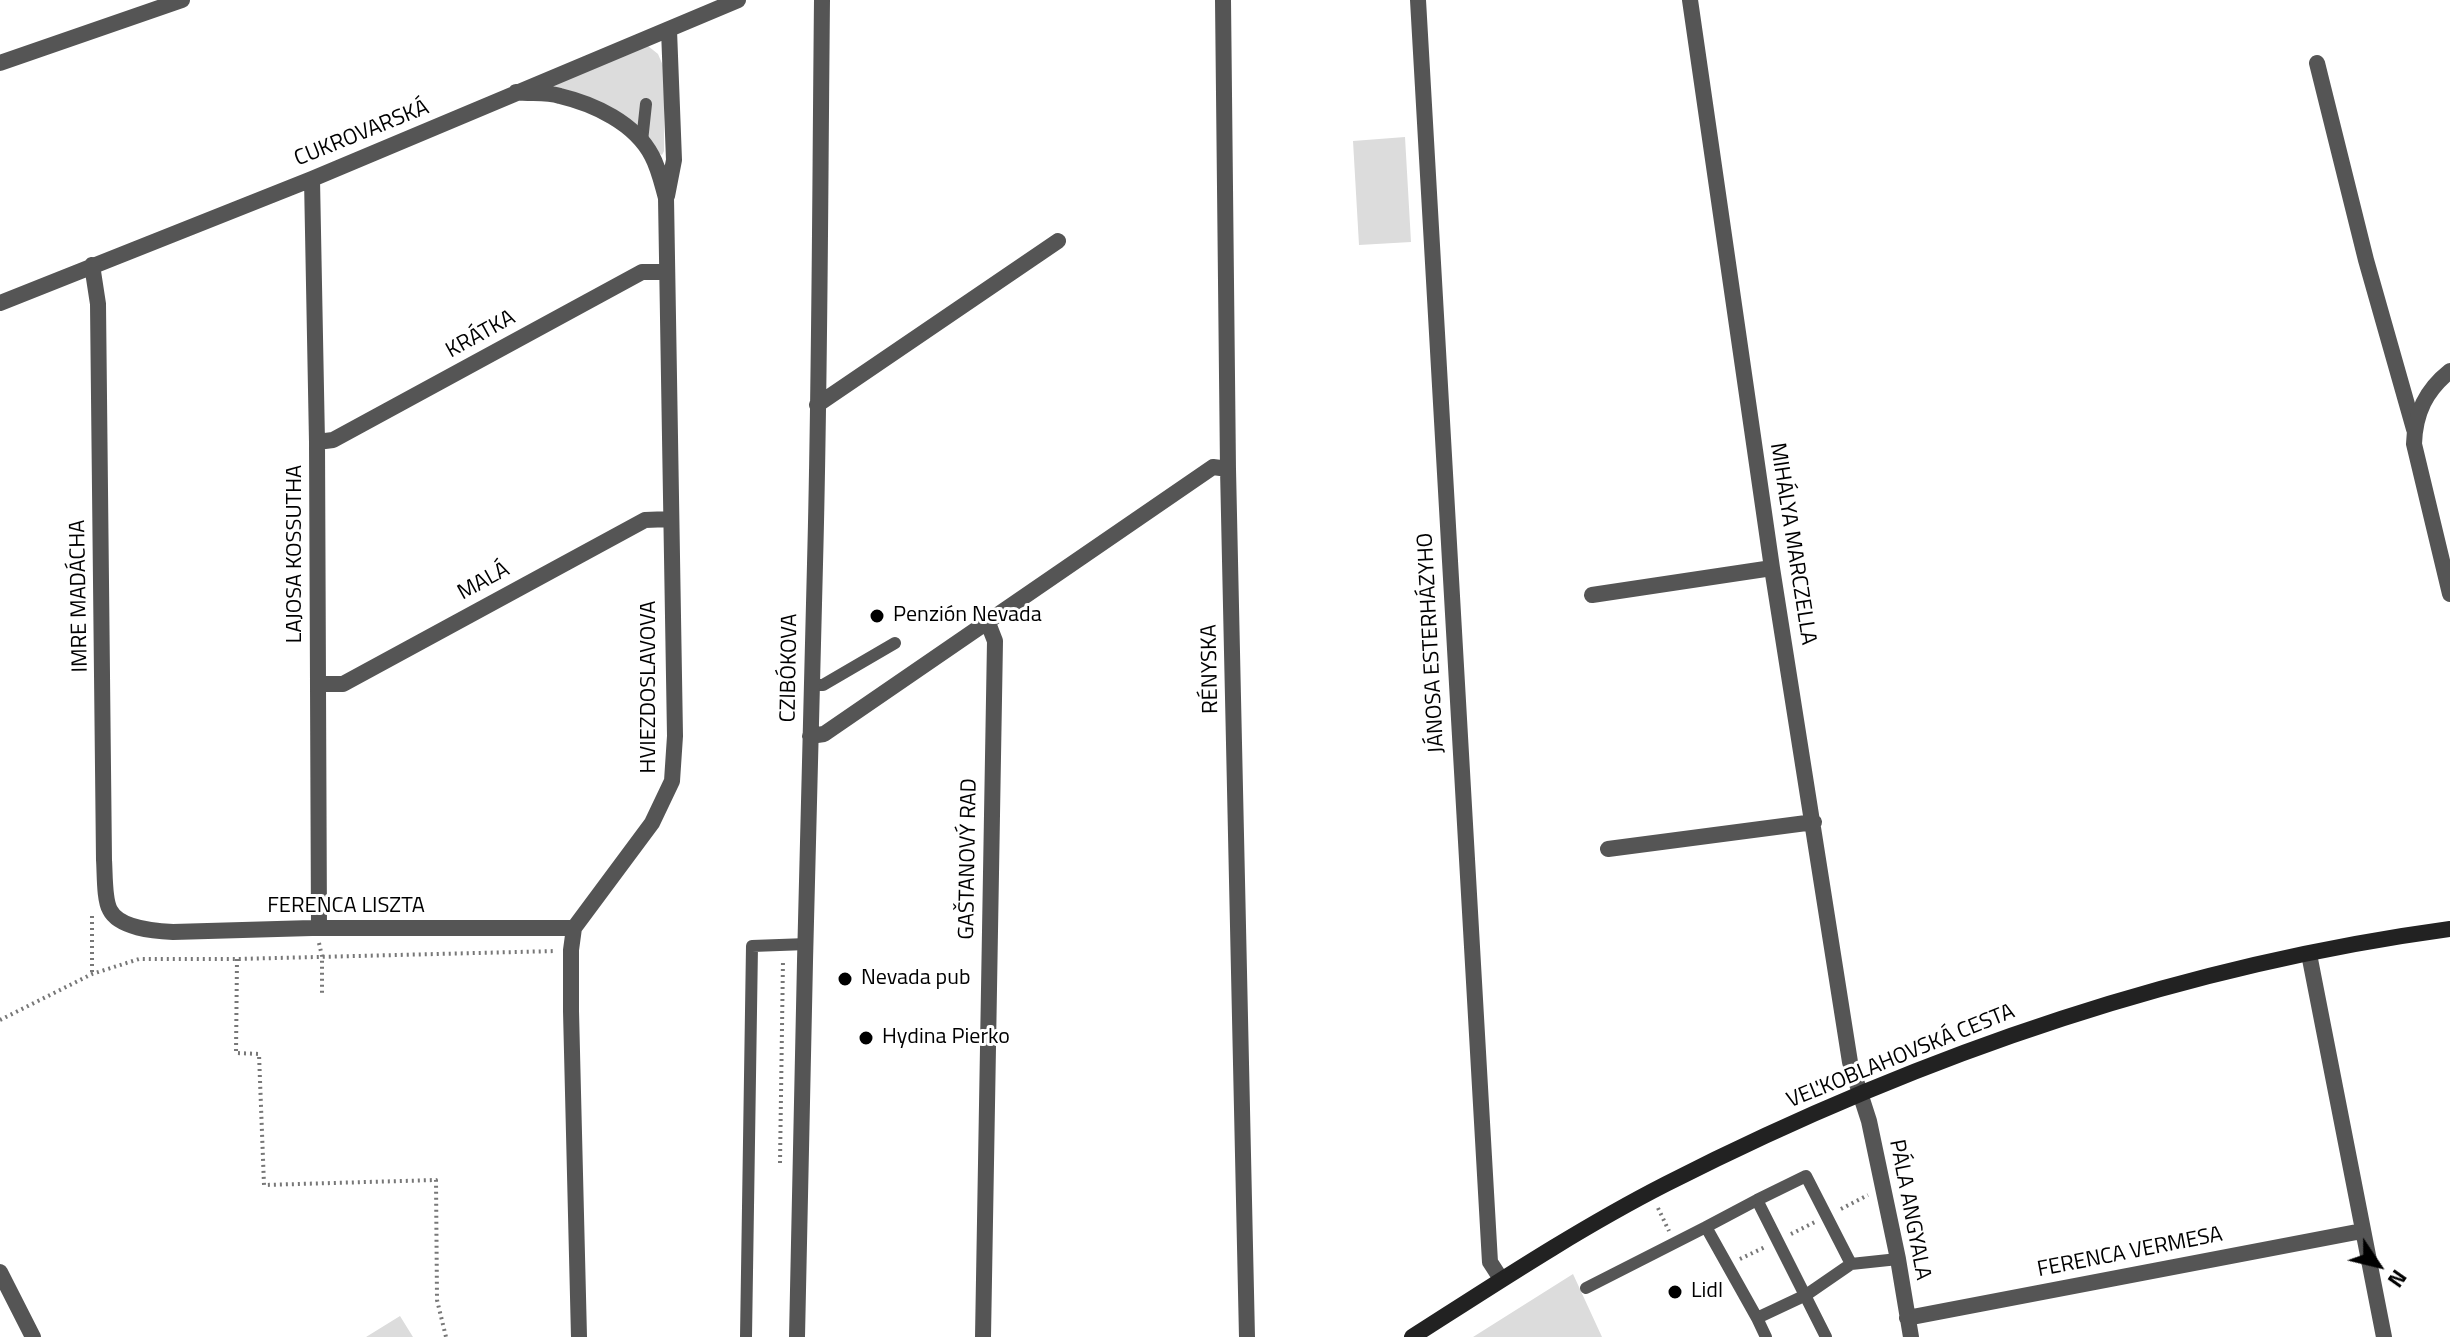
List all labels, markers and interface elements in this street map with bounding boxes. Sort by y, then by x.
street label: CUKROVARSKÁ [291,95,433,173]
street label: KRÁTKA [442,305,520,365]
street label: MIHÁLYA MARCZELLA [1763,441,1821,647]
street label: LAJOSA KOSSUTHA [283,465,309,643]
street label: IMRE MADÁCHA [65,519,95,673]
street label: JÁNOSA ESTERHÁZYHO [1413,532,1451,754]
street label: MALÁ [453,557,515,607]
street label: HVIEZDOSLAVOVA [637,601,663,773]
place label: Penzión Nevada [893,603,1042,629]
marker: Penzión Nevada [868,607,886,625]
street label: CZIBÓKOVA [776,613,804,723]
street label: RÉNYSKA [1197,624,1225,714]
street label: GAŠTANOVÝ RAD [954,778,984,940]
street label: FERENCA LISZTA [267,894,425,920]
place label: Nevada pub [861,966,970,992]
marker: Nevada pub [836,970,854,988]
street label: VEĽKOBLAHOVSKÁ CESTA [1783,999,2019,1115]
place label: Hydina Pierko [882,1025,1010,1051]
marker: Hydina Pierko [857,1029,875,1047]
street label: PÁLA ANGYALA [1882,1137,1936,1283]
street label: FERENCA VERMESA [2035,1222,2225,1284]
north arrow [2338,1225,2418,1305]
text: N [2379,1263,2416,1295]
place label: Lidl [1691,1279,1723,1305]
marker: Lidl [1666,1283,1684,1301]

